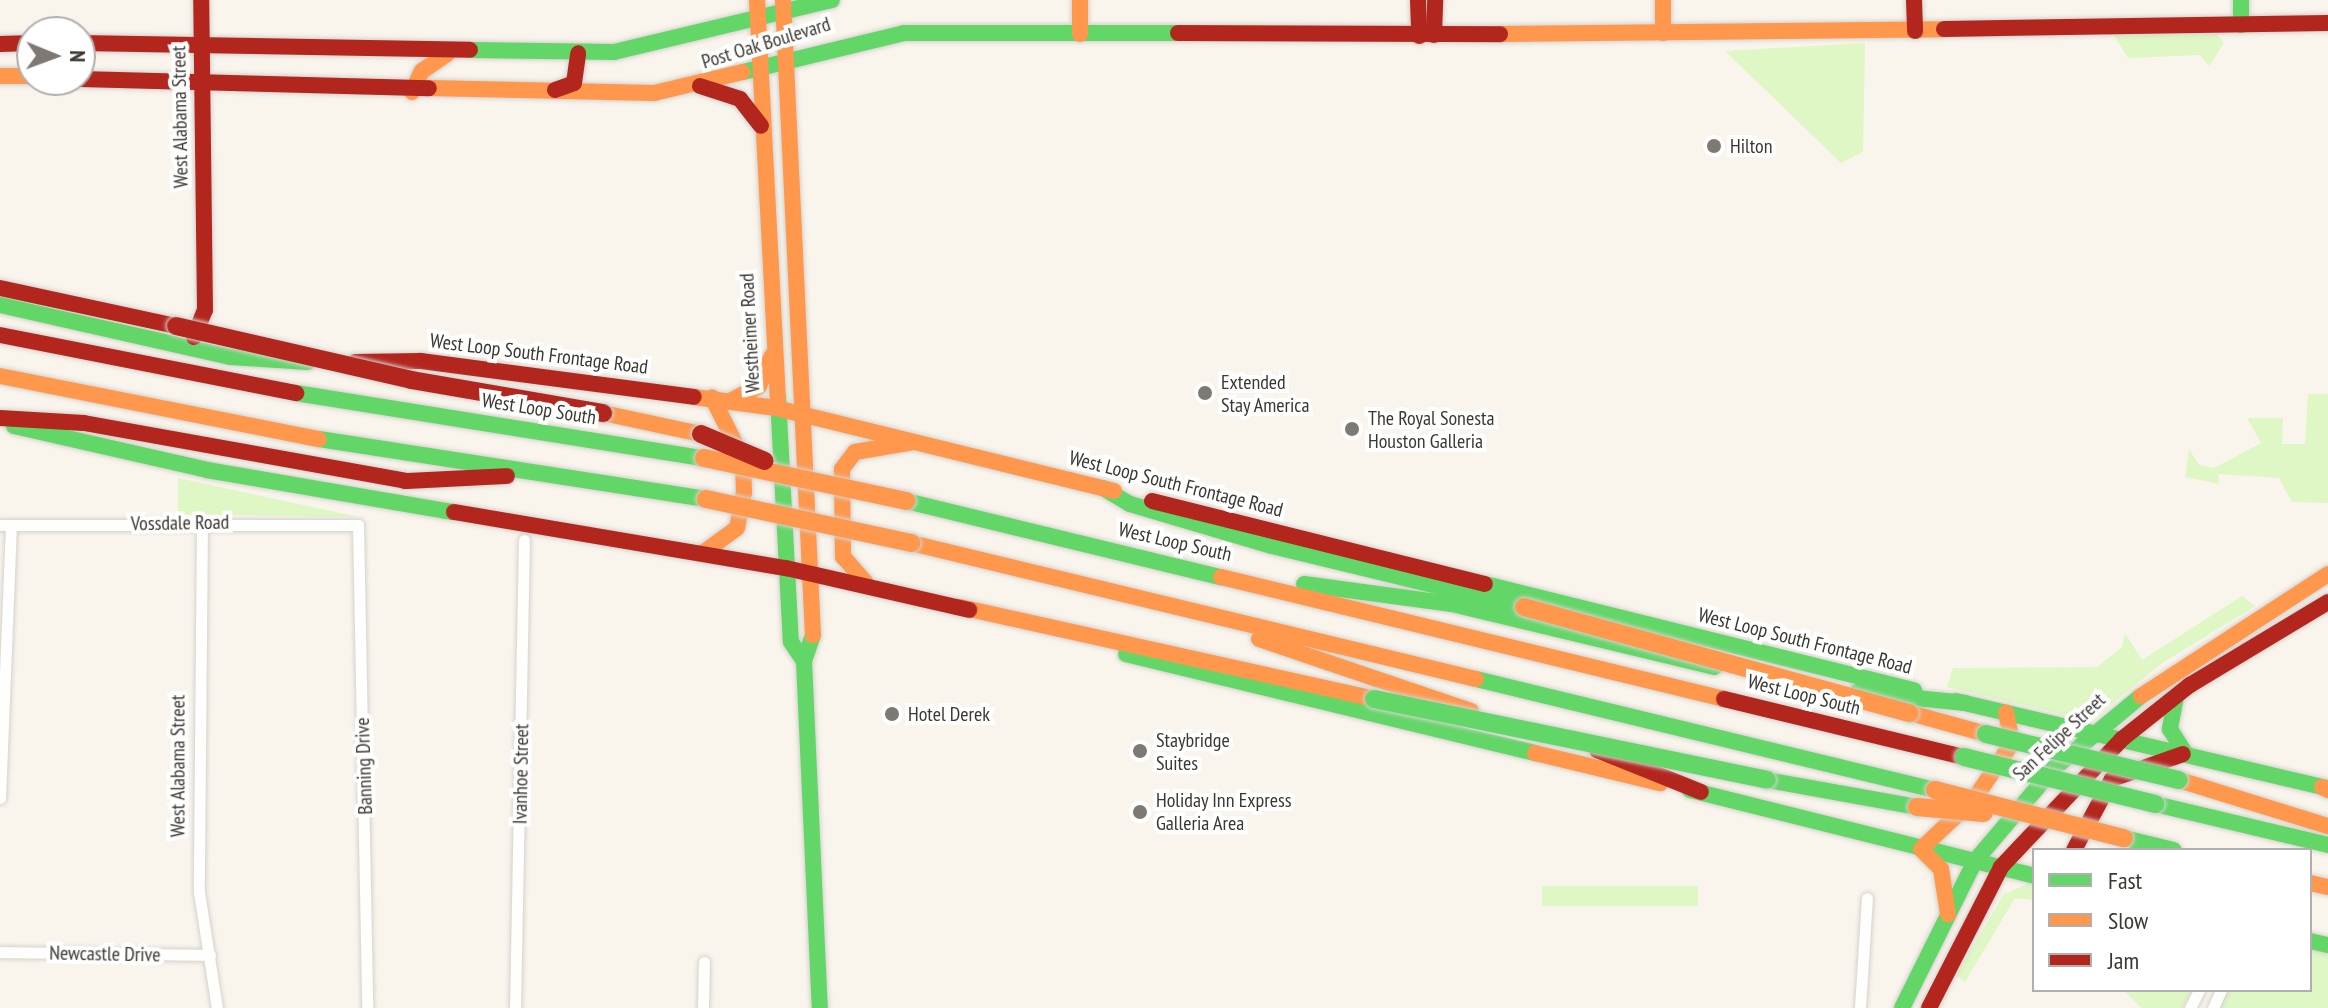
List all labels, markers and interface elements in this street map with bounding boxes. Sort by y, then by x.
street label: Post Oak Boulevard [699,12,833,74]
north arrow [16,16,96,96]
street label: West Alabama Street [167,45,193,189]
text: N [64,50,92,63]
place label: Hilton [1730,134,1772,158]
marker: Hilton [1705,137,1723,155]
street label: Westheimer Road [735,273,765,393]
street label: West Loop South Frontage Road [429,329,649,379]
place label: Extended Stay America [1221,370,1310,417]
marker: Extended Stay America [1196,384,1214,402]
street label: West Loop South [480,388,598,430]
place label: The Royal Sonesta Houston Galleria [1368,406,1494,453]
marker: The Royal Sonesta Houston Galleria [1343,420,1361,438]
street label: West Loop South Frontage Road [1067,446,1285,522]
street label: Vossdale Road [131,510,229,536]
street label: West Loop South [1116,517,1234,567]
street label: West Loop South Frontage Road [1696,603,1914,679]
street label: West Loop South [1745,669,1863,721]
street label: San Felipe Street [2008,688,2110,786]
street label: West Alabama Street [166,695,190,837]
place label: Hotel Derek [908,702,990,726]
marker: Hotel Derek [883,705,901,723]
street label: Banning Drive [350,717,378,815]
street label: Ivanhoe Street [508,724,534,824]
place label: Staybridge Suites [1156,728,1230,775]
marker: Staybridge Suites [1131,742,1149,760]
place label: Holiday Inn Express Galleria Area [1156,788,1292,835]
marker: Holiday Inn Express Galleria Area [1131,803,1149,821]
legend [2032,848,2312,992]
text: Fast [2108,865,2142,896]
text: Slow [2108,905,2148,936]
street label: Newcastle Drive [49,941,161,967]
text: Jam [2108,945,2139,976]

